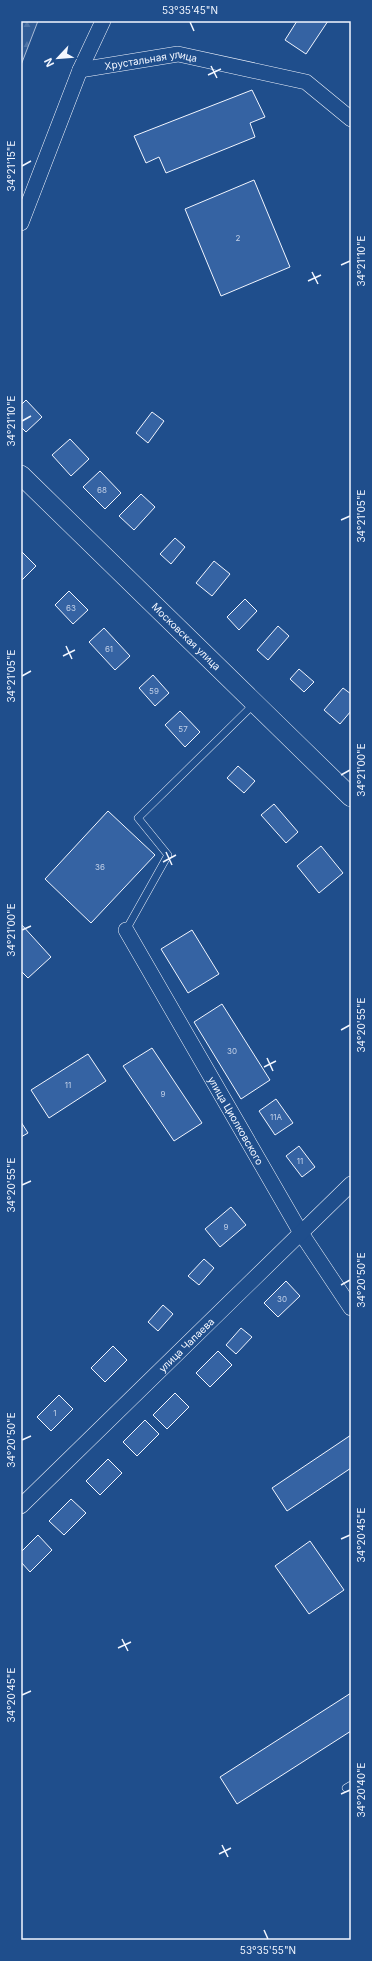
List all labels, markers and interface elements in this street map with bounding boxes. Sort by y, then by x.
text: 53°35'45"N [162,4,218,16]
north arrow [38,38,78,78]
street label: Хрустальная улица [104,48,199,72]
text: N [41,56,57,69]
text: 34°21'15"E [5,141,17,191]
house number: 2 [236,233,241,243]
text: 34°21'10"E [355,235,367,287]
text: 34°21'10"E [5,395,17,447]
house number: 68 [97,485,107,495]
text: 34°21'05"E [355,489,367,543]
street label: Московская улица [149,600,223,672]
house number: 63 [66,603,76,613]
house number: 61 [105,644,113,654]
text: 34°21'05"E [5,649,17,703]
house number: 59 [149,686,159,696]
house number: 57 [178,724,188,734]
text: 34°21'00"E [355,743,367,797]
house number: 36 [95,862,105,872]
text: 34°21'00"E [5,903,17,957]
text: 34°20'55"E [355,997,367,1053]
house number: 30 [227,1046,237,1056]
street label: улица Циолковского [206,1074,266,1167]
house number: 11 [65,1080,71,1090]
house number: 9 [161,1089,166,1099]
house number: 11А [270,1112,282,1122]
house number: 11 [297,1156,303,1166]
text: 34°20'55"E [5,1157,17,1213]
house number: 9 [224,1222,229,1232]
text: 34°20'50"E [355,1252,367,1308]
house number: 30 [277,1294,287,1304]
street label: улица Чапаева [156,1315,216,1374]
house number: 1 [53,1408,57,1418]
text: 34°20'50"E [5,1412,17,1468]
text: 34°20'45"E [355,1508,367,1563]
text: 34°20'45"E [5,1668,17,1723]
text: 34°20'40"E [355,1762,367,1818]
text: 53°35'55"N [240,1944,296,1956]

